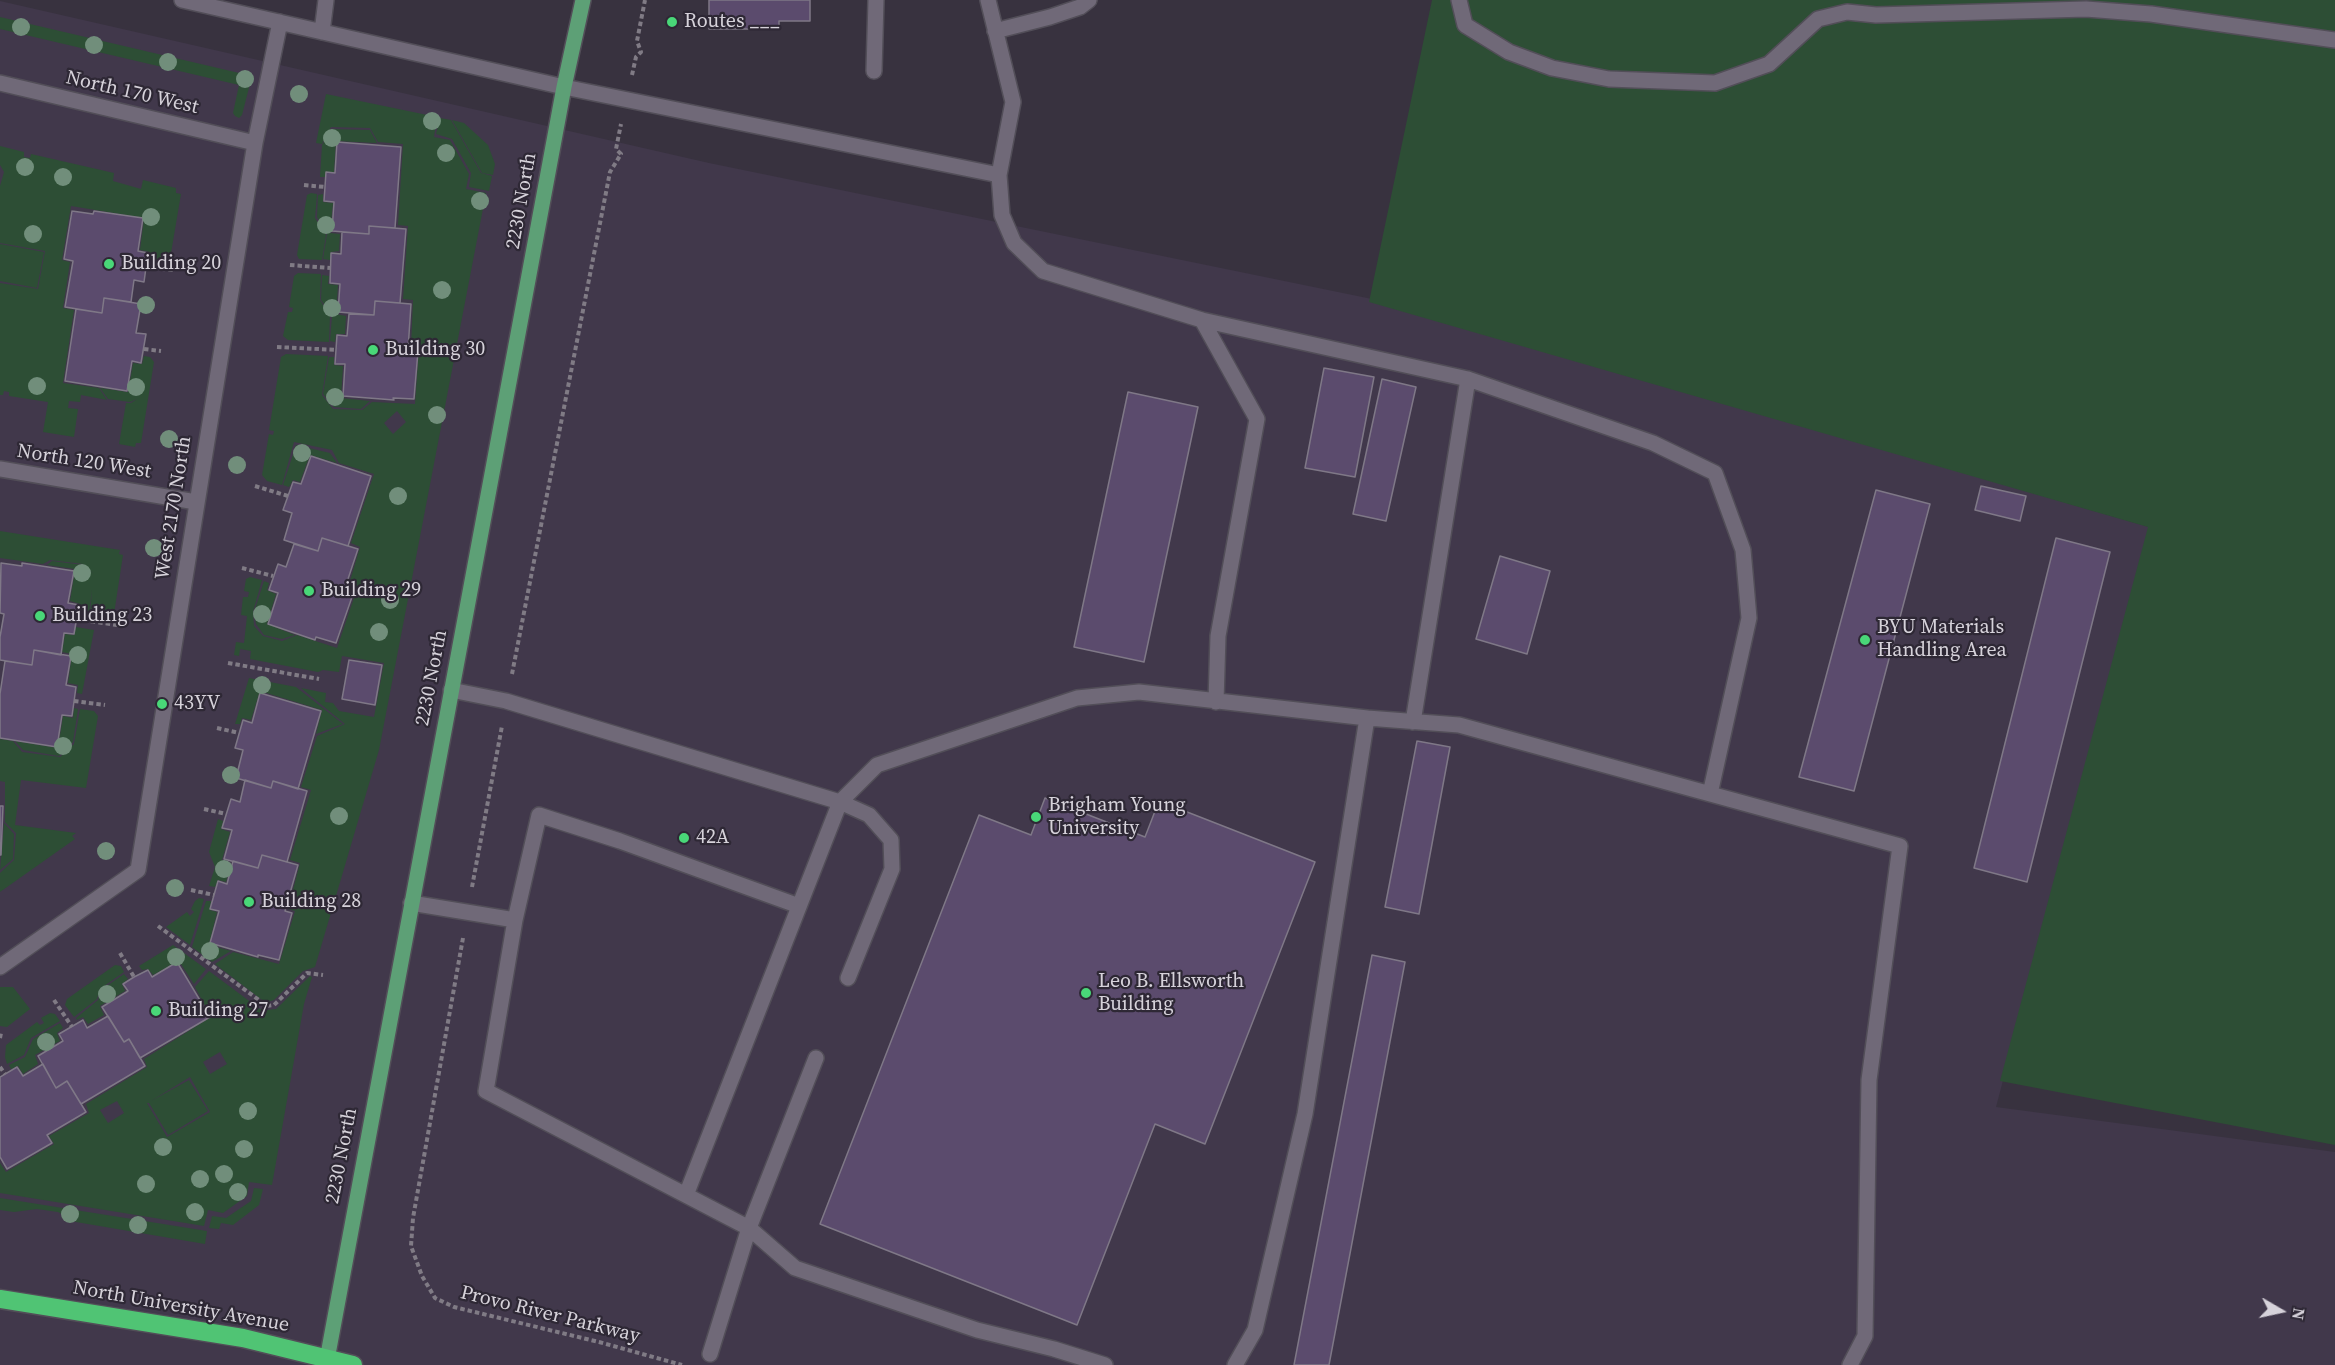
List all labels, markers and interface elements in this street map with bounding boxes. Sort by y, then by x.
place label: Routes ___ [684,10,780,34]
marker: Routes ___ [665,15,679,29]
street label: North 170 West [63,66,201,120]
street label: 2230 North [502,151,542,251]
place label: Building 20 [121,252,221,276]
marker: Building 20 [102,257,116,271]
place label: Building 30 [385,338,485,362]
marker: Building 30 [366,343,380,357]
street label: West 2170 North [151,434,197,582]
street label: North 120 West [15,440,153,484]
place label: Building 29 [321,579,421,603]
marker: Building 29 [302,584,316,598]
place label: Building 23 [52,604,152,628]
marker: Building 23 [33,609,47,623]
place label: BYU Materials Handling Area [1877,616,2007,663]
street label: 2230 North [411,628,453,728]
marker: BYU Materials Handling Area [1858,633,1872,647]
place label: 43YV [174,692,220,716]
marker: 43YV [155,697,169,711]
place label: Brigham Young University [1048,794,1186,841]
marker: Brigham Young University [1029,810,1043,824]
place label: 42A [696,826,729,850]
marker: 42A [677,831,691,845]
place label: Building 28 [261,890,361,914]
marker: Building 28 [242,895,256,909]
place label: Leo B. Ellsworth Building [1098,970,1244,1017]
marker: Leo B. Ellsworth Building [1079,986,1093,1000]
place label: Building 27 [168,999,268,1023]
marker: Building 27 [149,1004,163,1018]
street label: 2230 North [321,1106,363,1206]
street label: North University Avenue [71,1276,291,1338]
street label: Provo River Parkway [458,1281,642,1349]
north arrow [2251,1281,2311,1341]
text: N [2287,1306,2311,1321]

